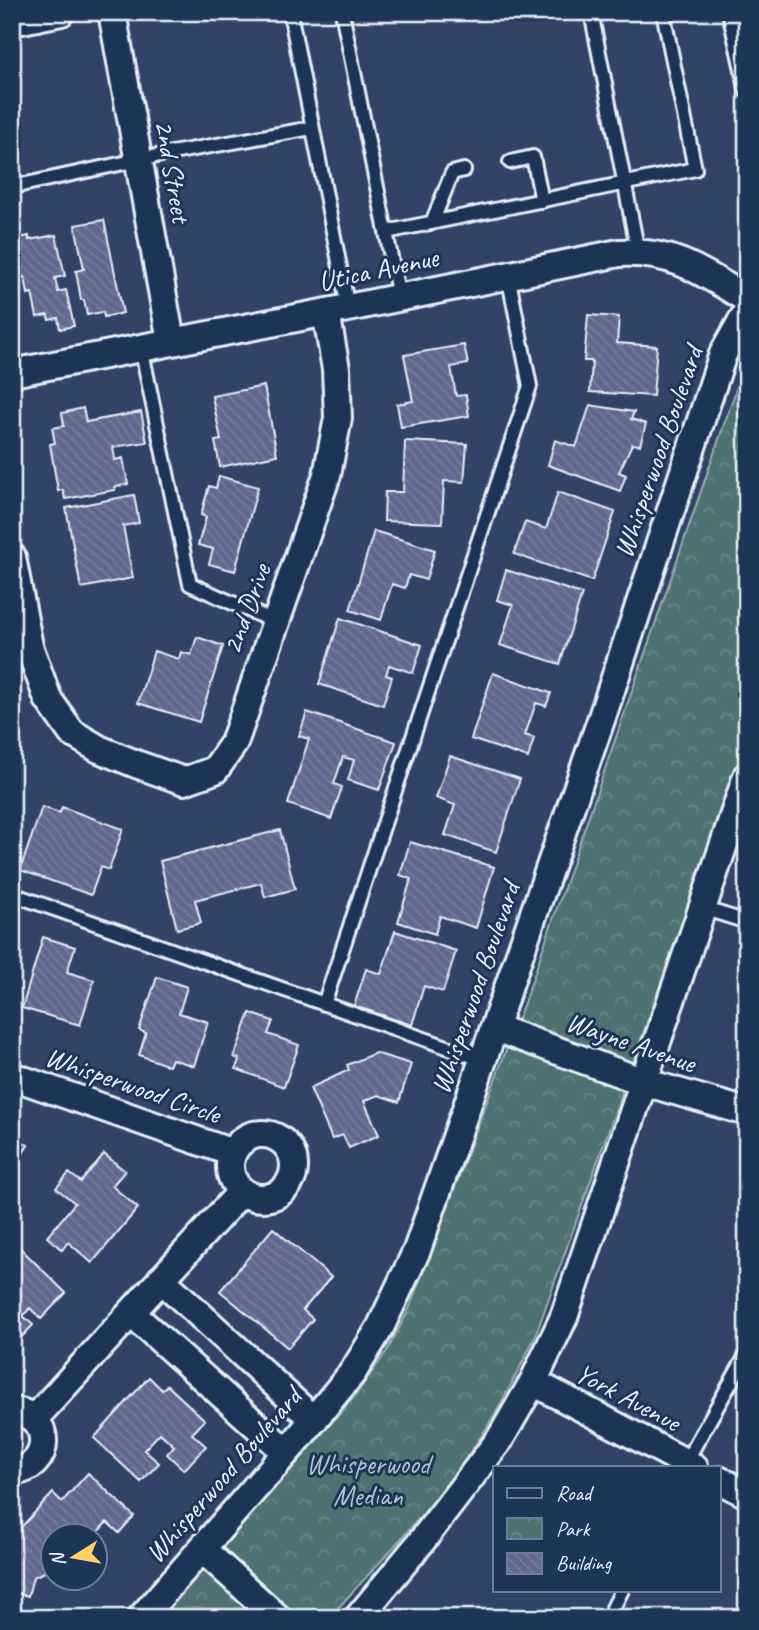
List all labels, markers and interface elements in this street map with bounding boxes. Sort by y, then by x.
street label: 2nd Street [147,117,200,228]
street label: Utica Avenue [315,239,443,299]
street label: Whisperwood Boulevard [606,338,712,562]
street label: 2nd Drive [214,557,279,659]
street label: Whisperwood Boulevard [423,874,529,1098]
street label: Wayne Avenue [562,1004,702,1081]
street label: Whisperwood Circle [41,1039,227,1132]
street label: York Avenue [570,1355,688,1440]
street label: Whisperwood Boulevard [137,1377,311,1570]
park label: Whisperwood Median [306,1446,434,1513]
legend [493,1466,720,1592]
text: Road [556,1480,595,1506]
text: Park [556,1516,591,1542]
north arrow [38,1522,108,1592]
text: N [45,1549,71,1568]
text: Building [556,1550,613,1576]

